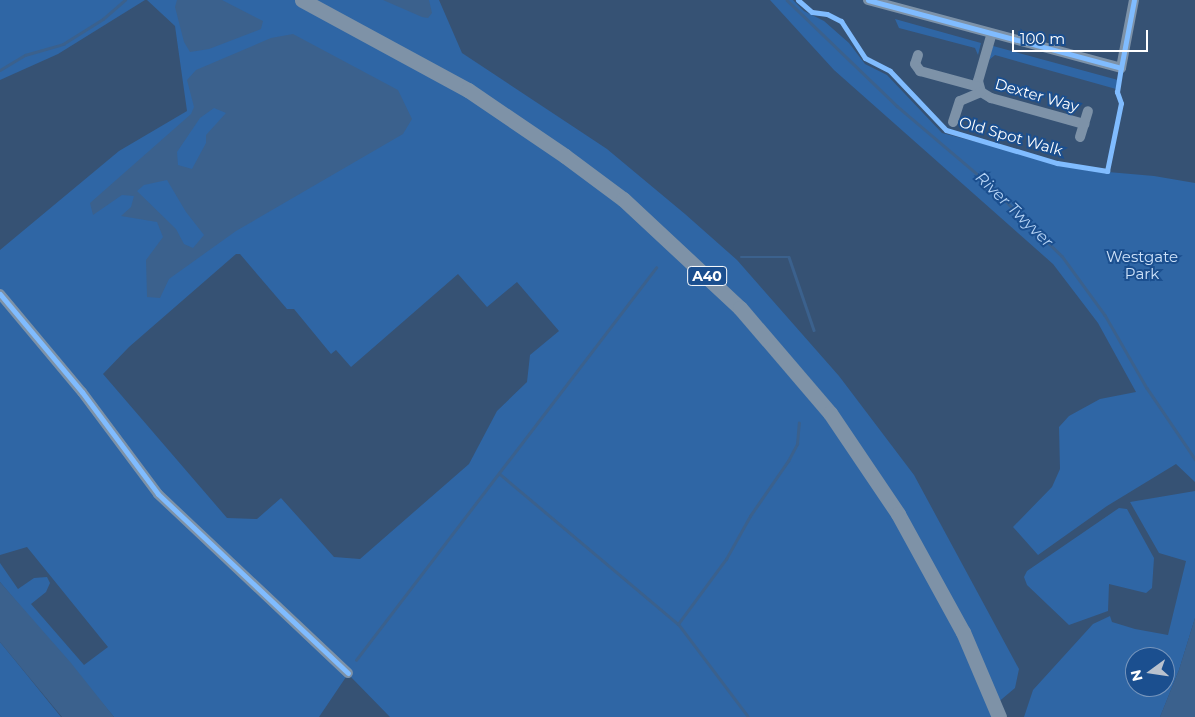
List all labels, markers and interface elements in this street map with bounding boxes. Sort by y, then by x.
scale bar [1015,20,1151,52]
text: 100 m [1020,29,1065,48]
street label: Dexter Way [993,74,1081,116]
street label: Old Spot Walk [957,113,1065,159]
water label: River Twyver [971,168,1057,252]
park label: Westgate Park [1106,247,1178,282]
road number: A40 [687,264,727,288]
north arrow [1125,647,1175,697]
text: N [1126,668,1147,683]

